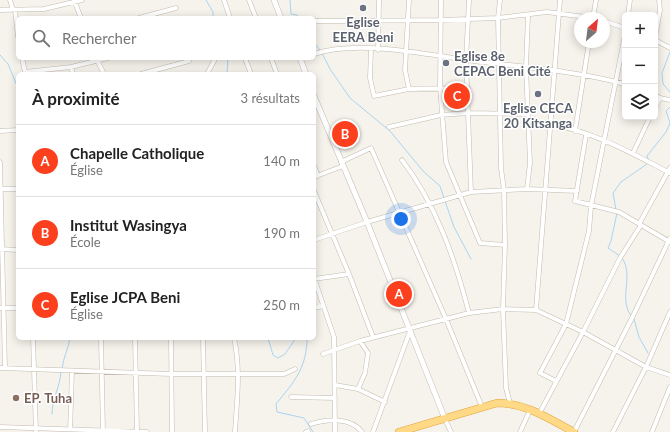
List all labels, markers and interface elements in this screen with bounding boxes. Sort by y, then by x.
marker: Eglise EERA Beni [358,3,368,13]
north arrow [574,12,610,48]
map controls [622,12,658,120]
button: + [622,12,658,48]
place label: Eglise EERA Beni [332,14,394,45]
search box [16,16,316,60]
icon: search [30,27,52,49]
text: Rechercher [62,29,136,47]
place label: Eglise 8e CEPAC Beni Cité [454,48,551,79]
button: − [622,48,658,84]
marker: Eglise 8e CEPAC Beni Cité [441,58,451,68]
pin: C [444,81,470,111]
button: layers [622,84,658,120]
text: À proximité [32,88,120,109]
marker: Eglise CECA 20 Kitsanga [533,89,543,99]
text: 3 résultats [241,90,300,106]
place label: Eglise CECA 20 Kitsanga [503,100,574,131]
pin: B [332,119,358,149]
text: Chapelle Catholique [70,144,204,162]
text: A [40,153,50,169]
text: 140 m [263,153,300,169]
text: Église [70,162,103,178]
your location [391,209,411,229]
text: Institut Wasingya [70,216,187,234]
text: B [41,225,49,241]
text: 190 m [263,225,300,241]
text: École [70,234,101,250]
pin: A [386,279,412,309]
text: Eglise JCPA Beni [70,288,180,306]
text: C [41,297,49,313]
text: 250 m [263,297,300,313]
text: Église [70,306,103,322]
place label: EP. Tuha [24,390,72,406]
marker: EP. Tuha [11,393,21,403]

